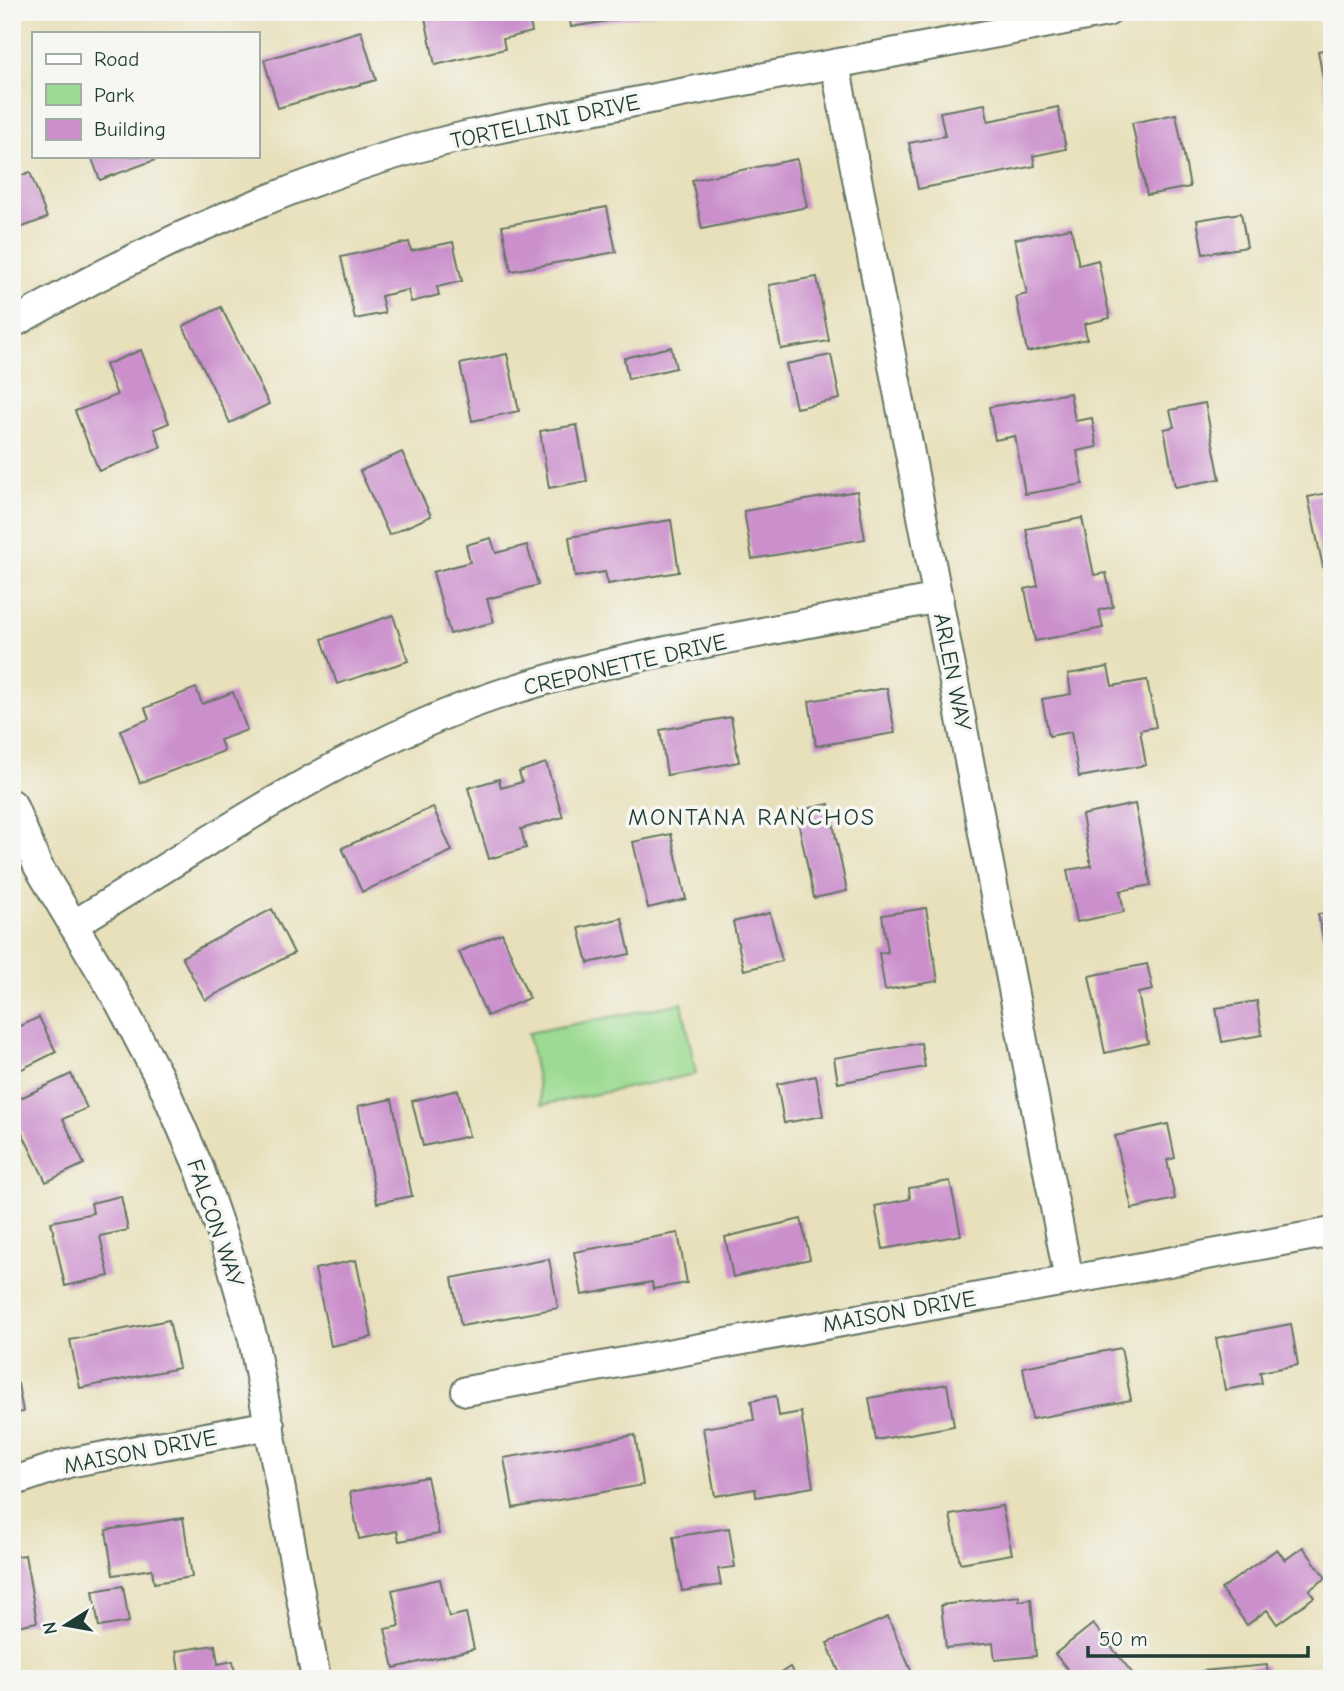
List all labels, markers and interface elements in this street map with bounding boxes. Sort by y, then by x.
legend [32,32,259,158]
text: Road [94,47,139,71]
text: Park [94,83,134,107]
street label: TORTELLINI DRIVE [448,88,642,155]
text: Building [94,117,166,141]
street label: ARLEN WAY [928,611,977,734]
street label: CREPONETTE DRIVE [521,628,729,701]
district label: MONTANA RANCHOS [628,803,876,831]
street label: FALCON WAY [181,1156,250,1291]
street label: MAISON DRIVE [820,1285,978,1338]
street label: MAISON DRIVE [61,1423,219,1480]
north arrow [32,1590,102,1660]
scale bar [1088,1614,1309,1658]
text: N [38,1620,62,1636]
text: 50 m [1099,1627,1148,1651]

